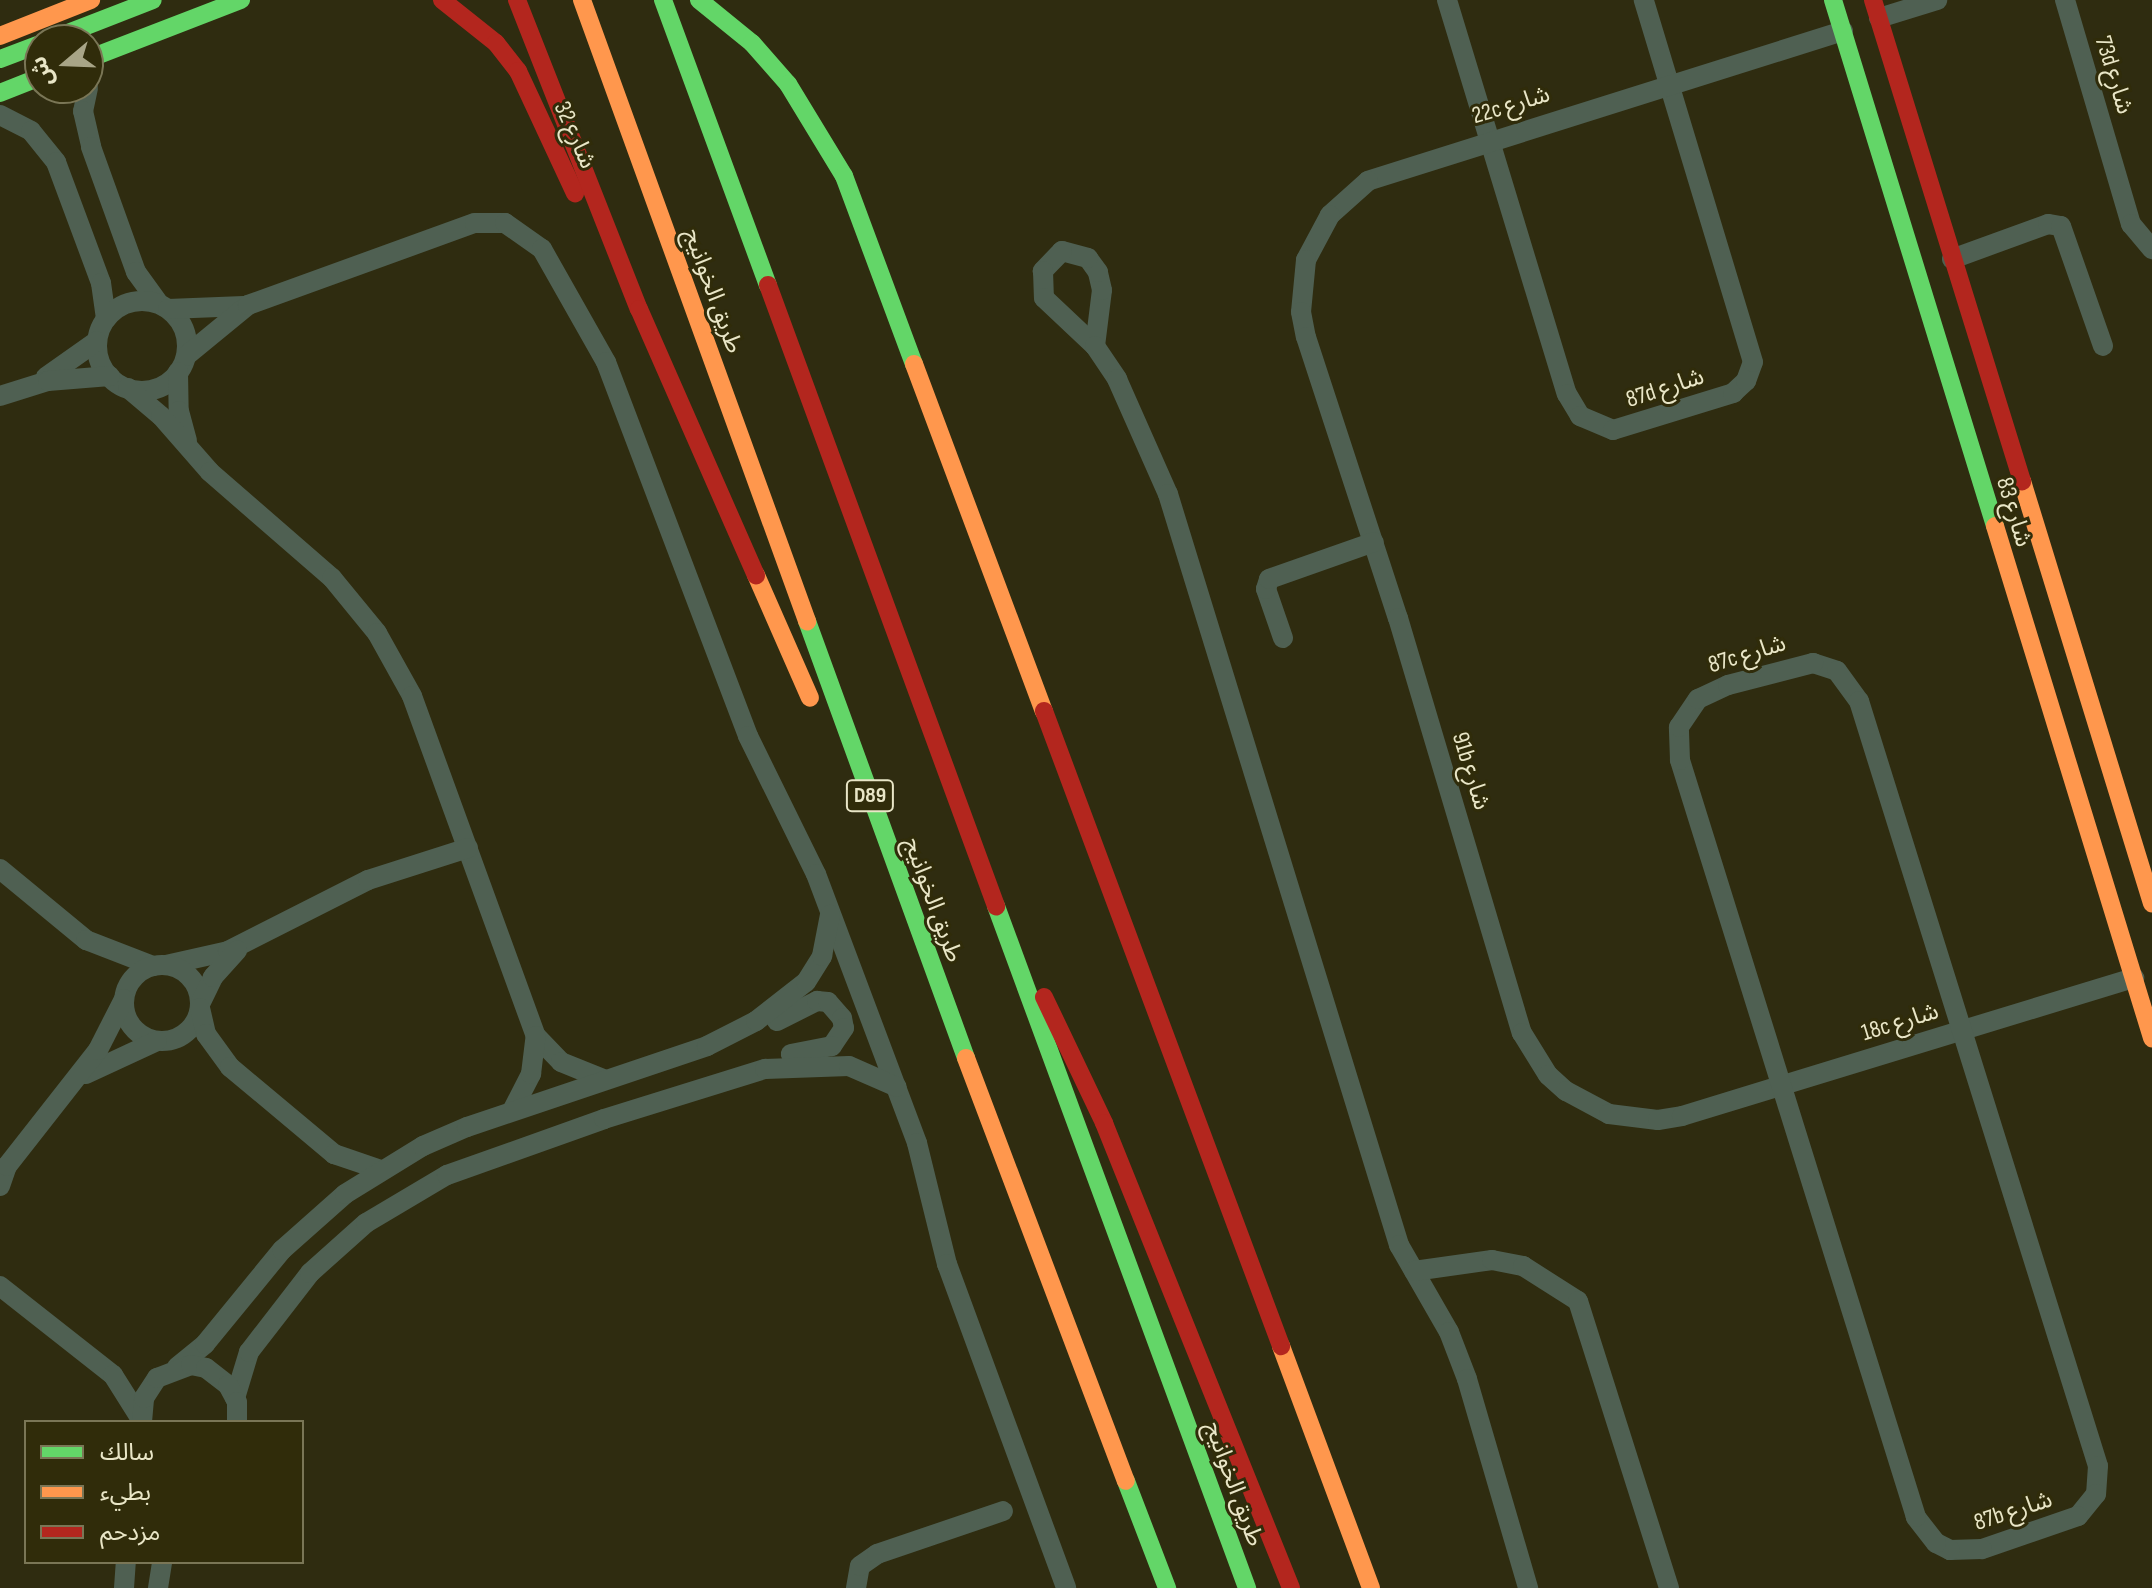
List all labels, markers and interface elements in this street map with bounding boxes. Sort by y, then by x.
north arrow [24,24,104,104]
street label: 73d شارع [2088,32,2140,118]
text: ش [25,53,60,90]
street label: 22c شارع [1469,80,1553,130]
street label: شارع 32 [547,97,603,173]
street label: طريق الخوانيج [677,225,749,357]
street label: 87d شارع [1622,362,1708,414]
street label: شارع 83 [1990,474,2038,550]
street label: 87c شارع [1705,629,1789,679]
street label: 91b شارع [1446,729,1496,813]
road number: D89 [844,778,896,814]
street label: طريق الخوانيج [897,834,969,966]
street label: 18c شارع [1858,997,1942,1047]
street label: طريق الخوانيج [1198,1418,1270,1550]
legend [24,1420,304,1564]
text: سالك [100,1438,154,1467]
text: بطيء [100,1478,151,1507]
street label: 87b شارع [1970,1485,2056,1537]
text: مزدحم [100,1518,160,1547]

